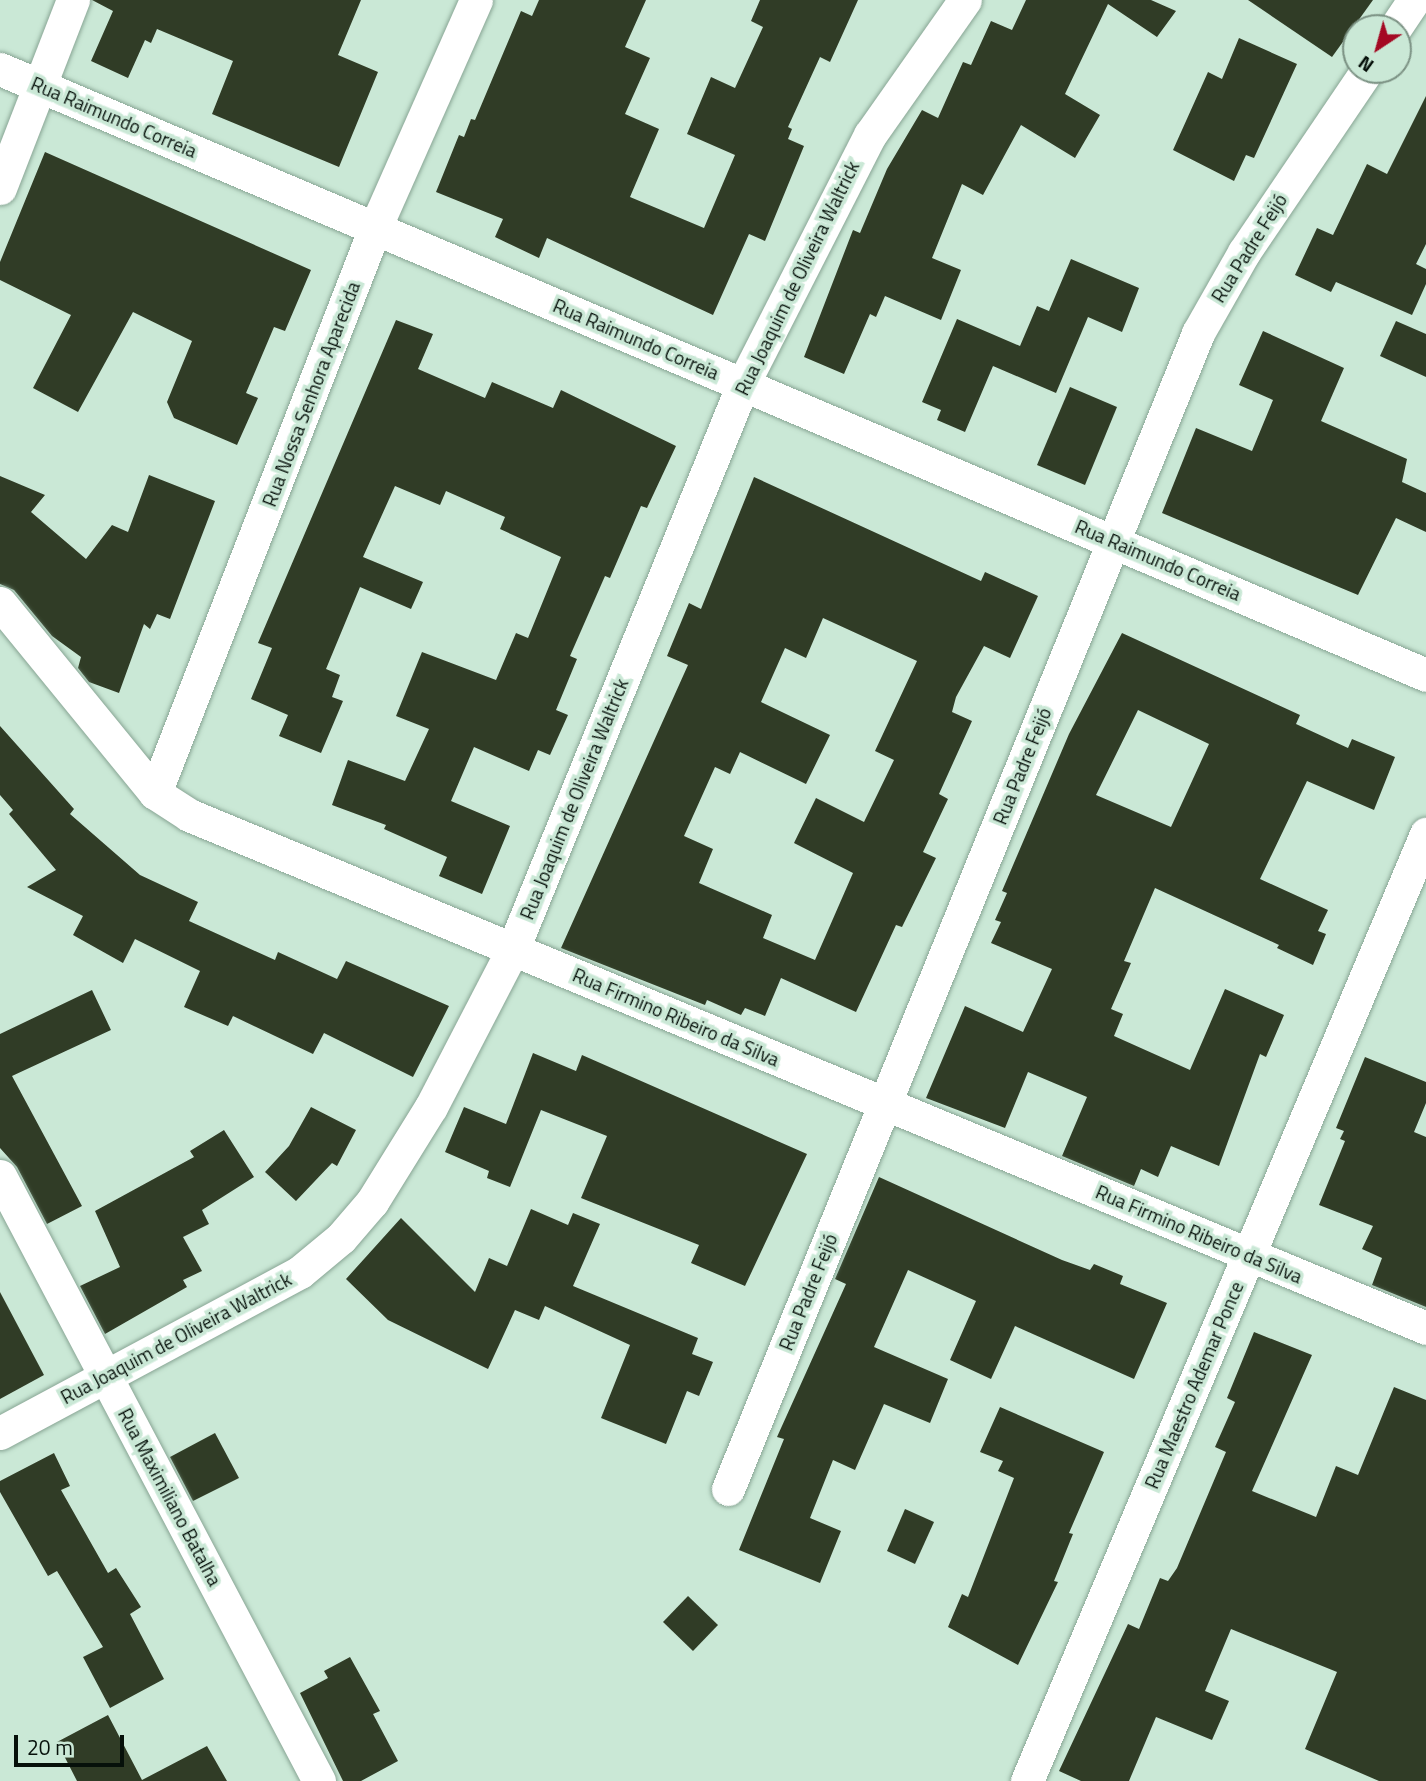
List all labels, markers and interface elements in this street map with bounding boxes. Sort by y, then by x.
north arrow [1342,14,1412,84]
text: N [1352,49,1379,80]
street label: Rua Raimundo Correia [28,72,200,162]
street label: Rua Joaquim de Oliveira Waltrick [730,157,864,399]
street label: Rua Padre Feijó [1206,189,1292,307]
street label: Rua Nossa Senhora Aparecida [258,278,364,510]
street label: Rua Raimundo Correia [550,294,722,384]
street label: Rua Raimundo Correia [1072,515,1244,605]
street label: Rua Joaquim de Oliveira Waltrick [515,675,633,923]
street label: Rua Padre Feijó [988,704,1056,828]
street label: Rua Firmino Ribeiro da Silva [569,963,783,1071]
street label: Rua Firmino Ribeiro da Silva [1092,1180,1306,1288]
street label: Rua Padre Feijó [774,1230,842,1354]
street label: Rua Joaquim de Oliveira Waltrick [57,1267,295,1409]
street label: Rua Maestro Ademar Ponce [1140,1278,1248,1492]
street label: Rua Maximiliano Batalha [114,1404,226,1590]
scale bar [18,1722,128,1766]
text: 20 m [27,1731,73,1763]

